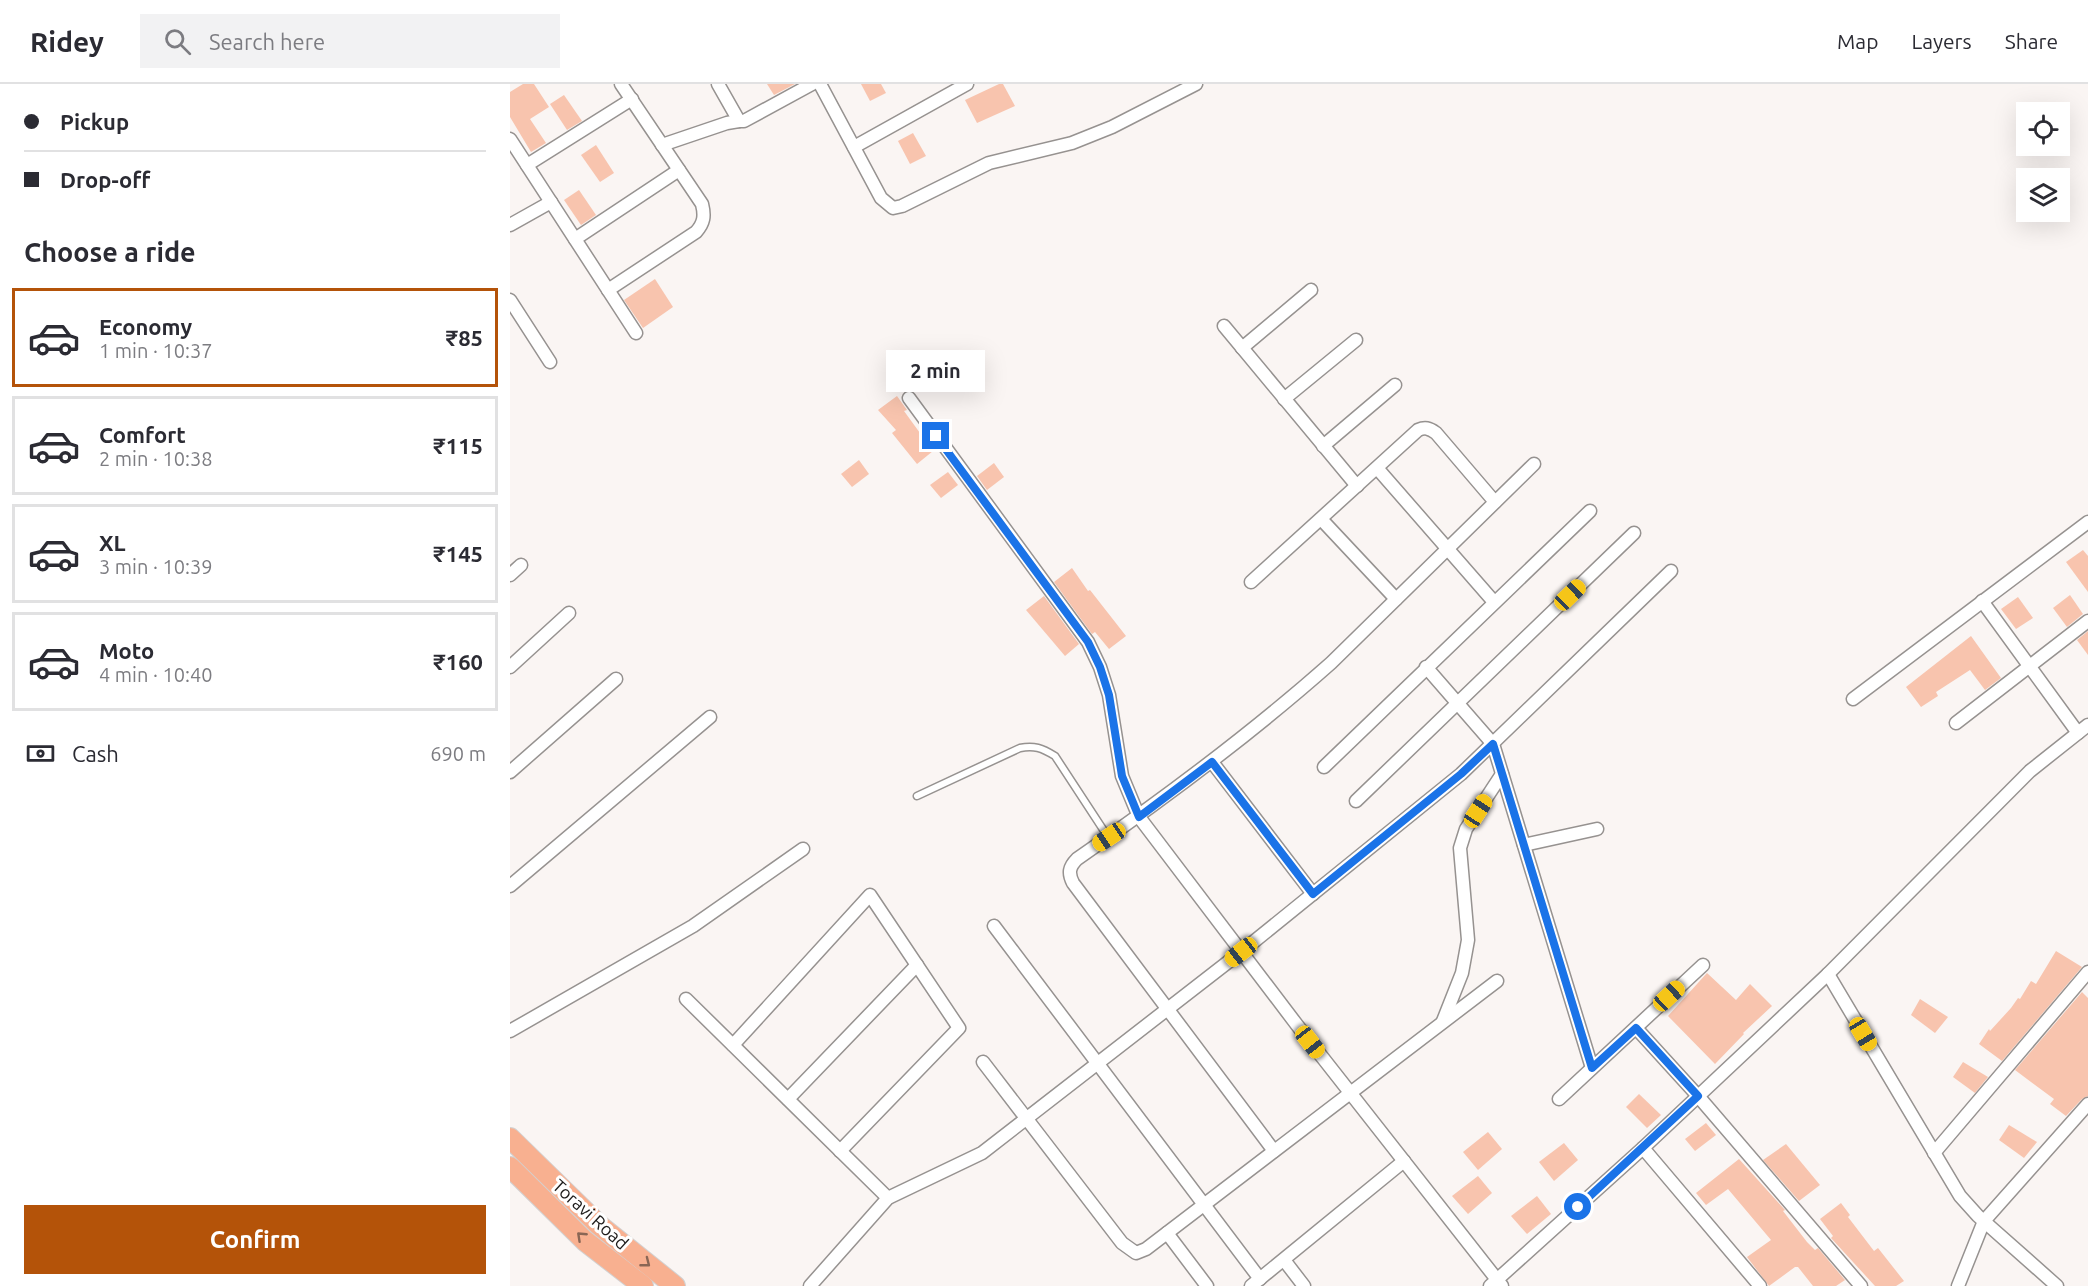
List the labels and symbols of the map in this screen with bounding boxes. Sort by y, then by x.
callout: 2 min [886,349,986,391]
route end [922,422,949,449]
car [1551,576,1589,614]
car [1461,791,1495,831]
car [1089,819,1129,855]
car [1221,934,1261,970]
car [1650,977,1688,1015]
car [1846,1014,1880,1054]
car [1292,1022,1328,1062]
street label: Toravi Road [549,1175,633,1253]
route start [1564,1193,1591,1220]
one-way arrow [577,1232,587,1243]
one-way arrow [639,1255,650,1266]

